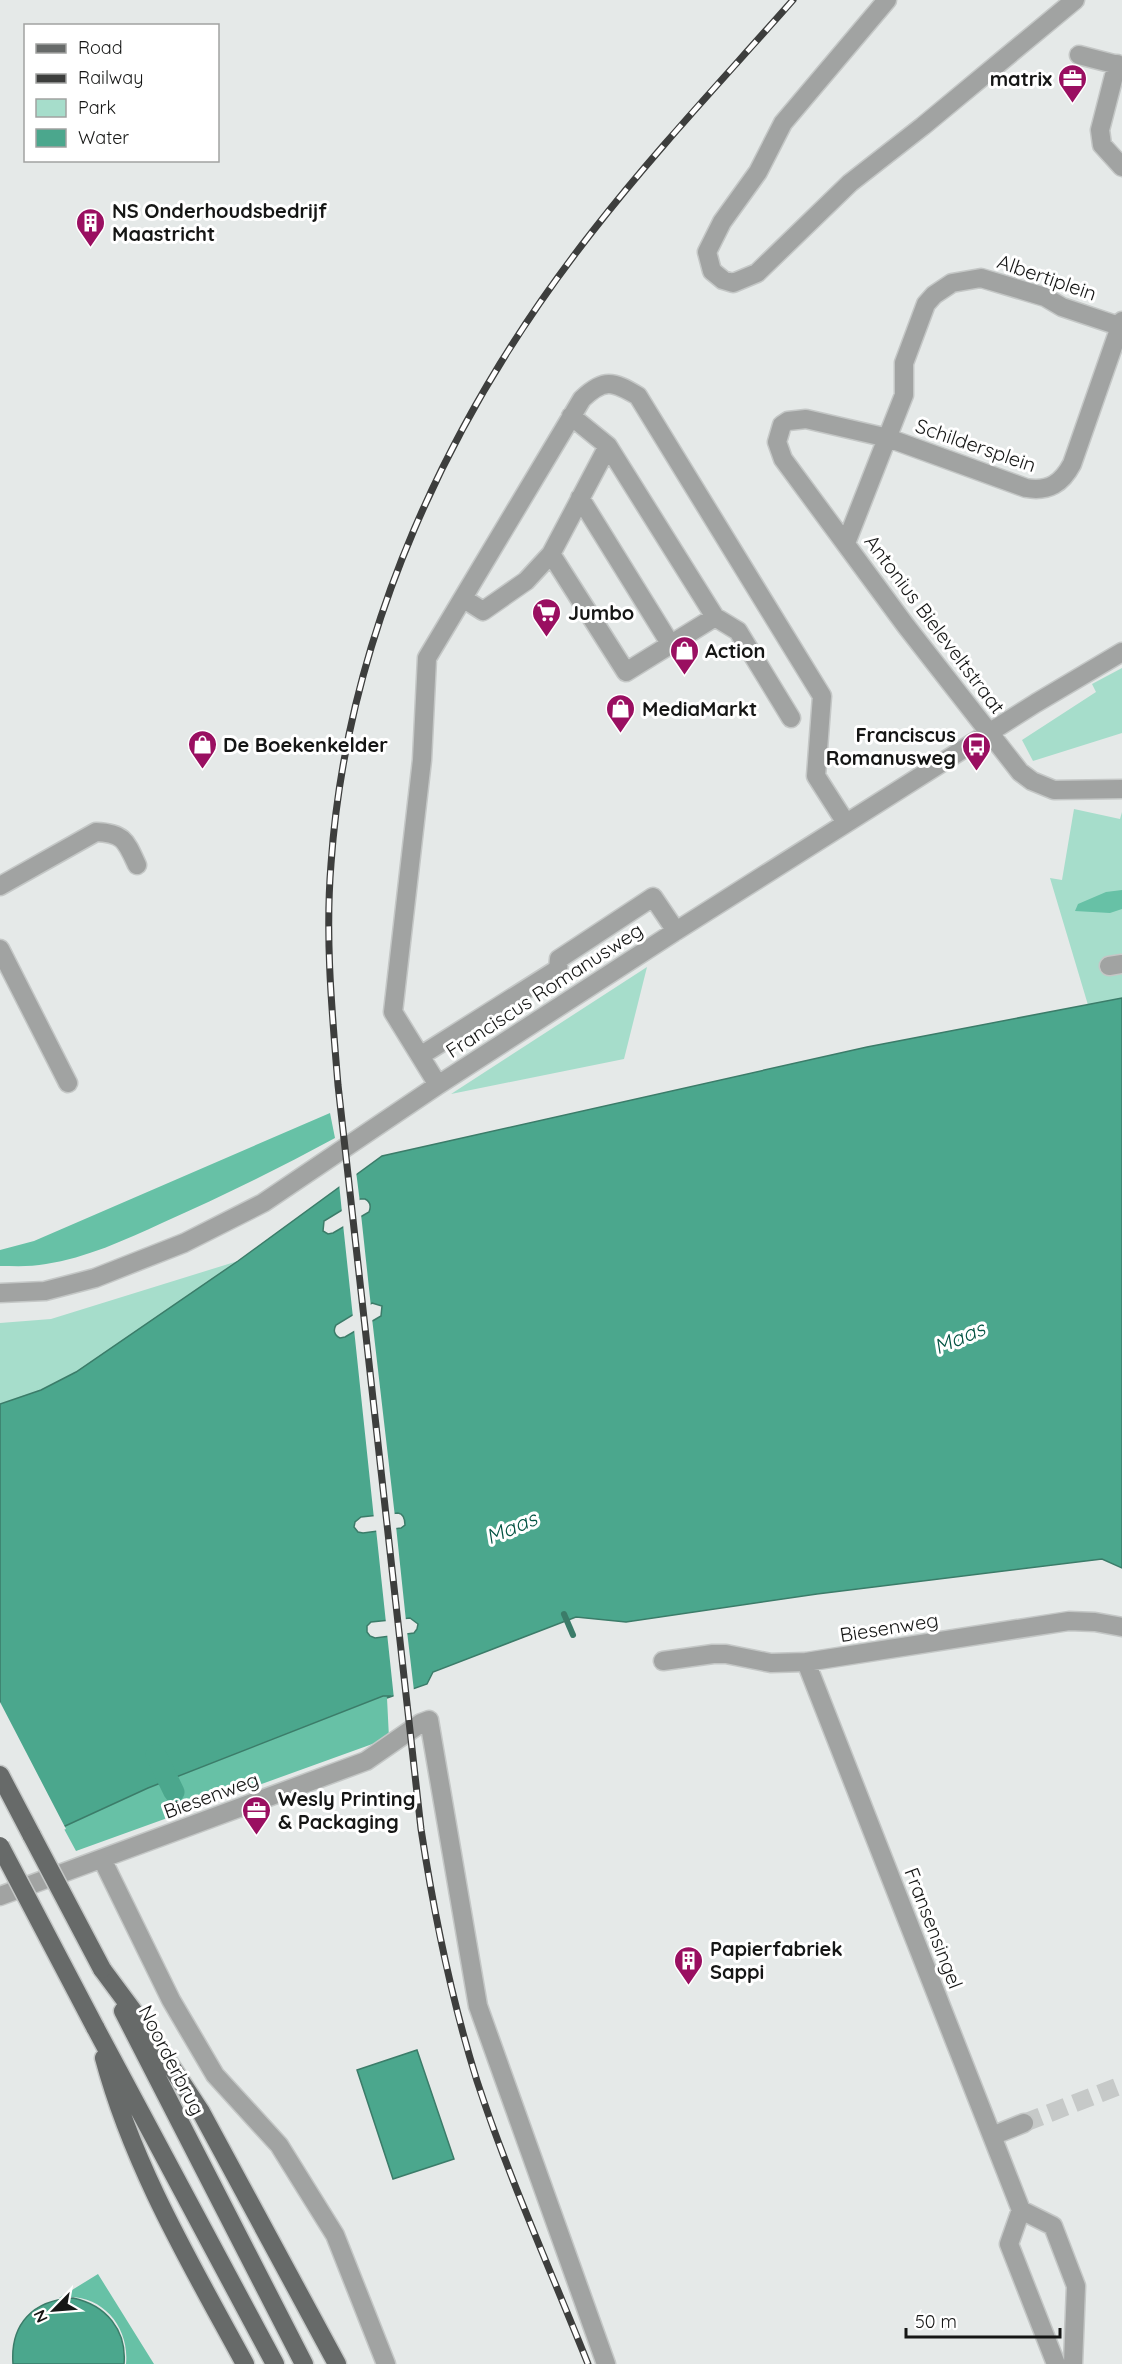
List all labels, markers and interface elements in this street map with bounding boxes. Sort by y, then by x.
legend [24,24,219,162]
text: Road [78,36,123,59]
office icon: matrix [1057,62,1089,104]
text: Railway [78,66,144,89]
place label: matrix [990,66,1052,91]
text: Park [78,96,116,119]
text: Water [78,126,129,149]
place label: NS Onderhoudsbedrijf Maastricht [112,198,327,246]
building icon: NS Onderhoudsbedrijf Maastricht [75,206,107,248]
street label: Albertiplein [994,248,1100,306]
street label: Schildersplein [912,413,1040,477]
street label: Antonius Bieleveltstraat [859,529,1011,719]
supermarket icon: Jumbo [531,596,563,638]
place label: Jumbo [568,600,634,625]
shop icon: Action [668,634,700,676]
place label: Action [705,638,765,663]
shop icon: MediaMarkt [605,692,637,734]
place label: MediaMarkt [642,696,757,721]
place label: Franciscus Romanusweg [826,722,956,770]
shop icon: De Boekenkelder [186,728,218,770]
bus stop icon: Franciscus Romanusweg [961,730,993,772]
place label: De Boekenkelder [223,732,388,757]
street label: Franciscus Romanusweg [441,917,647,1063]
water label: Maas [930,1314,989,1359]
water label: Maas [482,1504,541,1549]
street label: Biesenweg [838,1607,940,1647]
street label: Biesenweg [160,1766,262,1824]
place label: Wesly Printing & Packaging [278,1786,415,1834]
office icon: Wesly Printing & Packaging [241,1794,273,1836]
street label: Fransensingel [899,1864,969,1992]
place label: Papierfabriek Sappi [710,1936,843,1984]
building icon: Papierfabriek Sappi [673,1944,705,1986]
street label: Noorderbrug [133,2001,211,2119]
north arrow [24,2280,84,2340]
scale bar [906,2301,1060,2339]
text: N [29,2307,52,2326]
text: 50 m [915,2310,957,2333]

